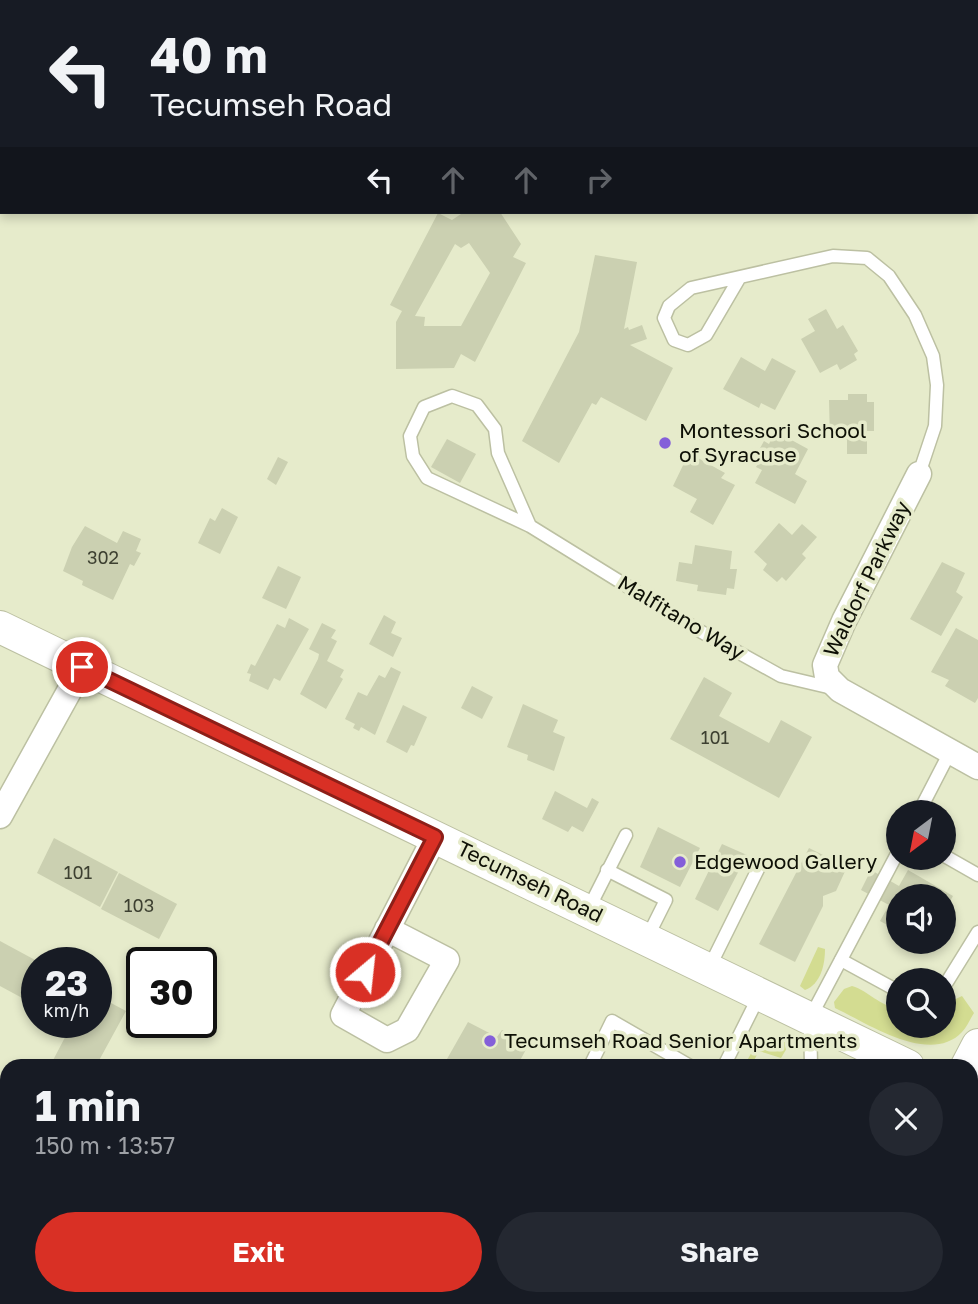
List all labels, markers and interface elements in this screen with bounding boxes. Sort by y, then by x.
text: 40 m [150,25,268,84]
icon: left [35,28,126,119]
text: Tecumseh Road [150,85,392,123]
icon: left [361,161,399,199]
icon: ahead [434,161,472,199]
icon: ahead [507,161,545,199]
icon: right [580,161,618,199]
place label: Montessori School of Syracuse [679,417,867,467]
marker: Montessori School of Syracuse [657,435,673,451]
street label: Waldorf Parkway [817,496,915,661]
house number: 302 [87,546,119,568]
street label: Malfitano Way [613,569,750,665]
pin [52,637,112,697]
icon: arrive [63,648,101,686]
house number: 101 [701,726,730,748]
north arrow [886,800,956,870]
map controls [886,800,956,1038]
street label: Tecumseh Road [453,835,608,928]
place label: Edgewood Gallery [694,848,877,874]
marker: Edgewood Gallery [672,854,688,870]
house number: 101 [64,861,93,883]
button: sound [886,884,956,954]
house number: 103 [124,894,154,916]
position arrow [328,935,402,1009]
speed limit sign: 30 [126,947,217,1038]
text: 23 [45,962,88,1004]
button: search [886,968,956,1038]
text: km/h [44,999,89,1021]
place label: Tecumseh Road Senior Apartments [504,1027,857,1053]
marker: Tecumseh Road Senior Apartments [482,1033,498,1049]
text: 1 min [35,1080,141,1130]
button: close [869,1082,943,1156]
text: 150 m · 13:57 [35,1131,175,1159]
button: Exit [35,1212,482,1292]
button: Share [496,1212,943,1292]

